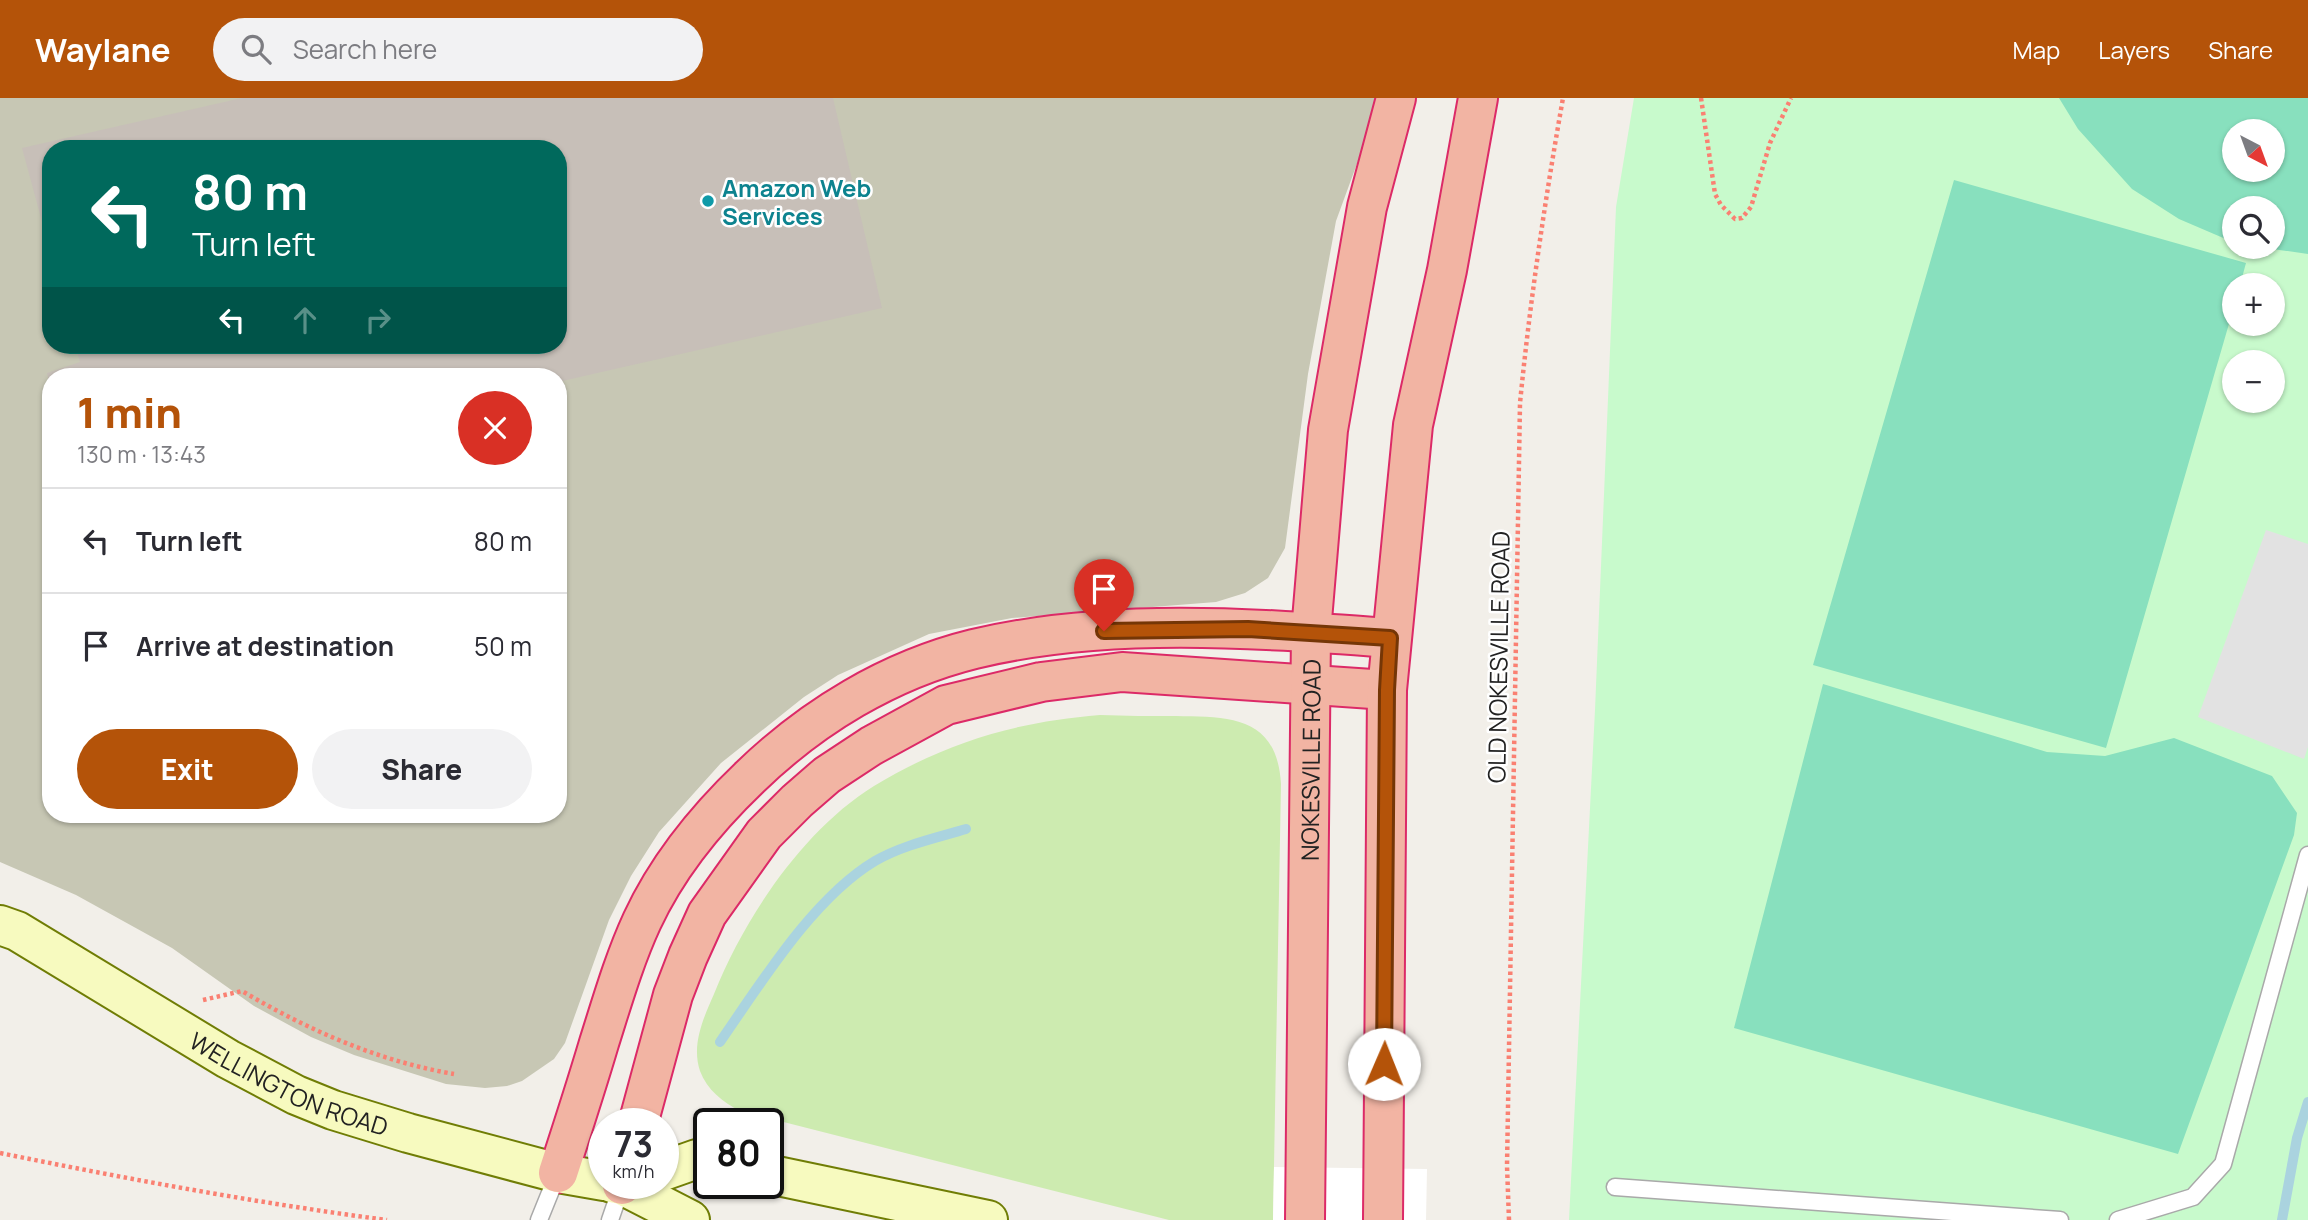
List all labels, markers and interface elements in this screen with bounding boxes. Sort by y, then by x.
search box [213,18,703,81]
text: Waylane [35,27,171,72]
icon: search [237,30,275,68]
text: Search here [293,31,437,67]
text: Map [2013,33,2060,66]
text: Layers [2098,33,2170,66]
text: Share [2208,33,2273,66]
north arrow [2222,119,2286,182]
map controls [2222,119,2285,413]
text: 80 m [192,158,308,225]
icon: left [77,168,168,259]
place label: Amazon Web Services [722,171,871,232]
marker: Amazon Web Services [700,193,716,209]
button: search [2222,196,2285,259]
text: Turn left [192,222,316,266]
button: + [2222,273,2285,336]
icon: left [213,301,251,339]
icon: ahead [286,301,324,339]
icon: right [359,301,397,339]
button: − [2222,350,2285,413]
text: 1 min [77,383,182,441]
button: close [458,391,532,465]
text: 130 m · 13:43 [77,438,206,470]
icon: left [77,522,115,560]
text: Turn left [136,523,243,559]
text: 80 m [474,523,532,559]
street label: OLD NOKESVILLE ROAD [1479,531,1517,783]
pin [1074,559,1134,631]
icon: arrive [1085,570,1123,608]
icon: arrive [77,627,115,665]
text: Arrive at destination [136,628,394,664]
text: 50 m [474,628,532,664]
street label: NOKESVILLE ROAD [1292,659,1327,861]
button: Exit [77,729,298,809]
button: Share [312,729,532,809]
street label: WELLINGTON ROAD [184,1023,392,1143]
position arrow [1347,1027,1421,1101]
speed limit sign: 80 [693,1108,784,1199]
text: 73 [614,1120,653,1168]
text: km/h [613,1159,654,1183]

